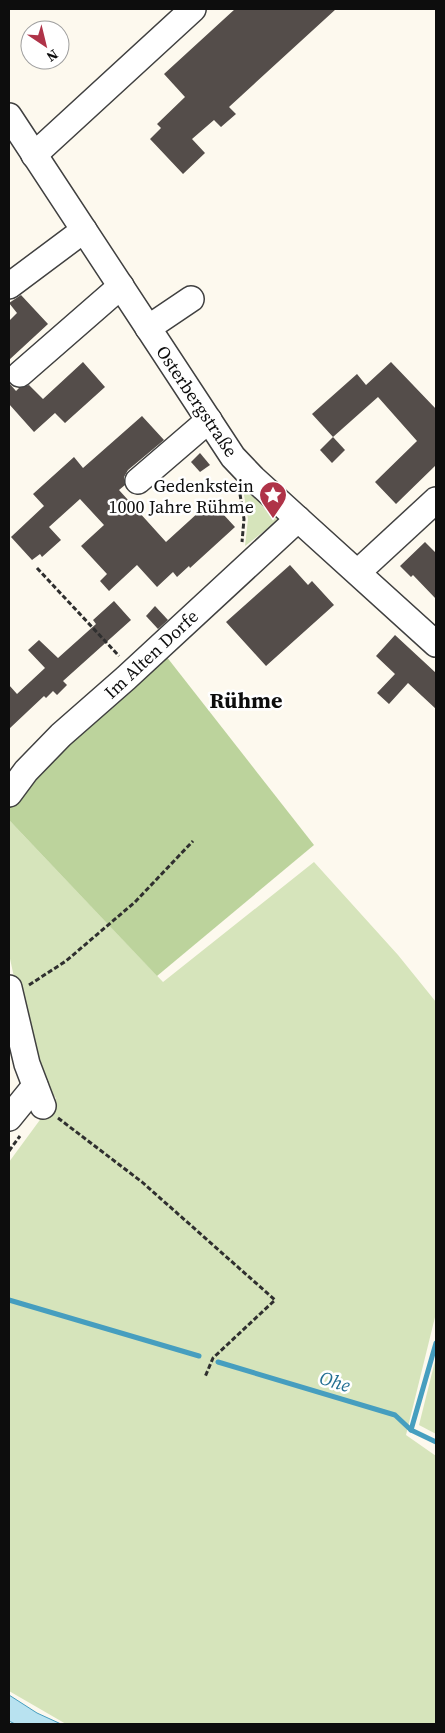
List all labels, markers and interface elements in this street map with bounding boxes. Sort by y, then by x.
north arrow [20,20,70,70]
text: N [43,45,62,67]
street label: Osterbergstraße [150,340,244,462]
place label: Gedenkstein 1000 Jahre Rühme [109,473,254,519]
place icon: Gedenkstein 1000 Jahre Rühme [258,480,288,519]
street label: Im Alten Dorfe [99,604,203,704]
district label: Rühme [210,685,282,715]
water label: Ohe [317,1364,354,1398]

